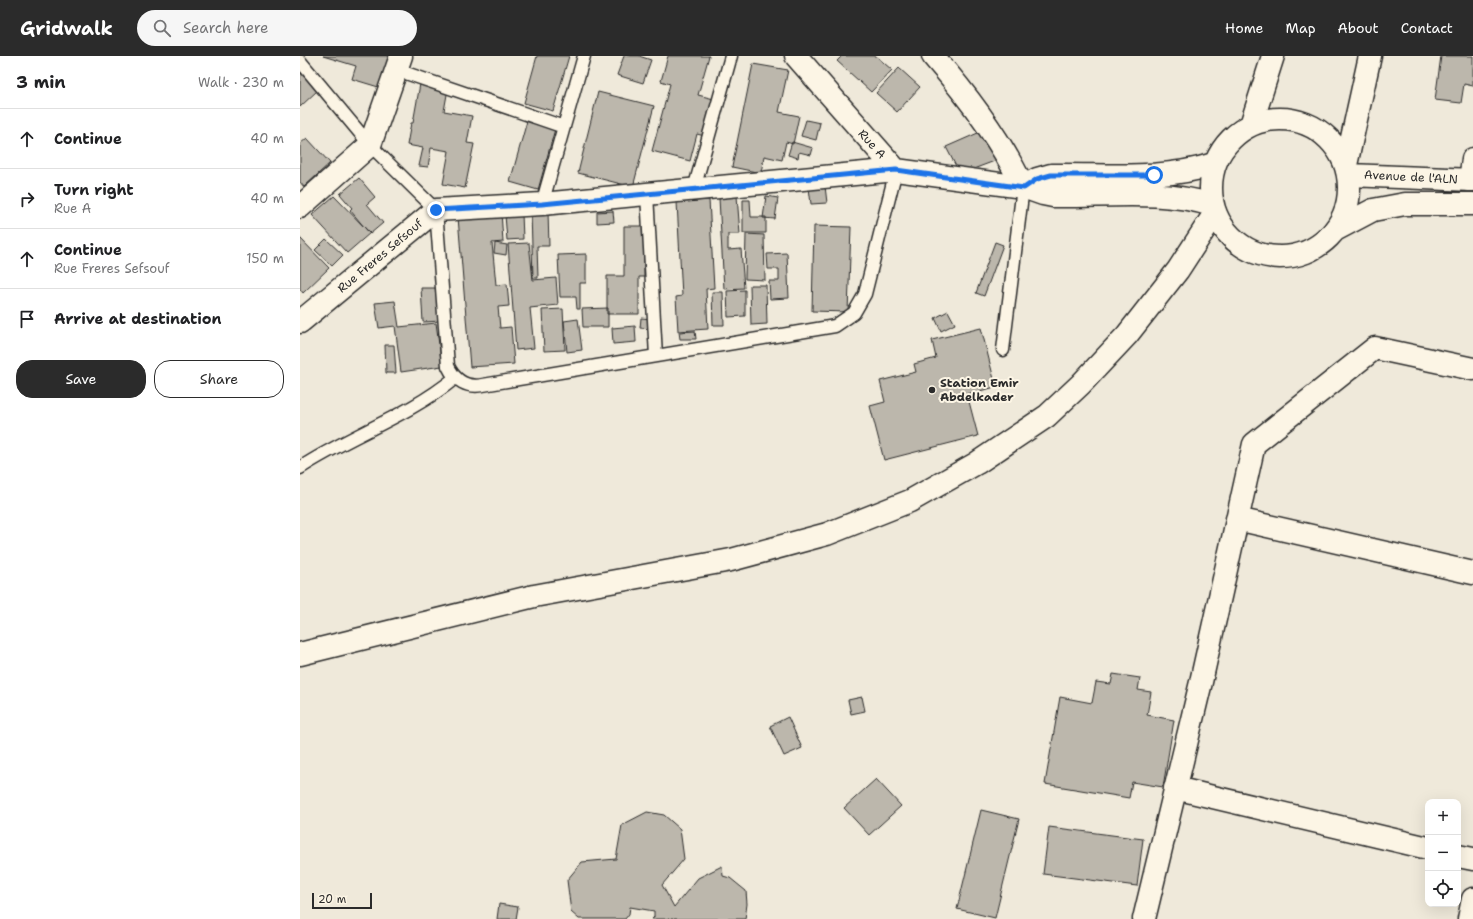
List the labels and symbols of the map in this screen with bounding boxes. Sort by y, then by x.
street label: Rue A [855,126,890,162]
route start [1145,166,1163,184]
street label: Avenue de l'ALN [1364,167,1458,187]
route end [427,201,445,219]
street label: Rue Freres Sefsouf [334,215,426,296]
place label: Station Emir Abdelkader [940,375,1019,405]
marker: Station Emir Abdelkader [927,385,937,395]
scale bar [312,891,372,910]

